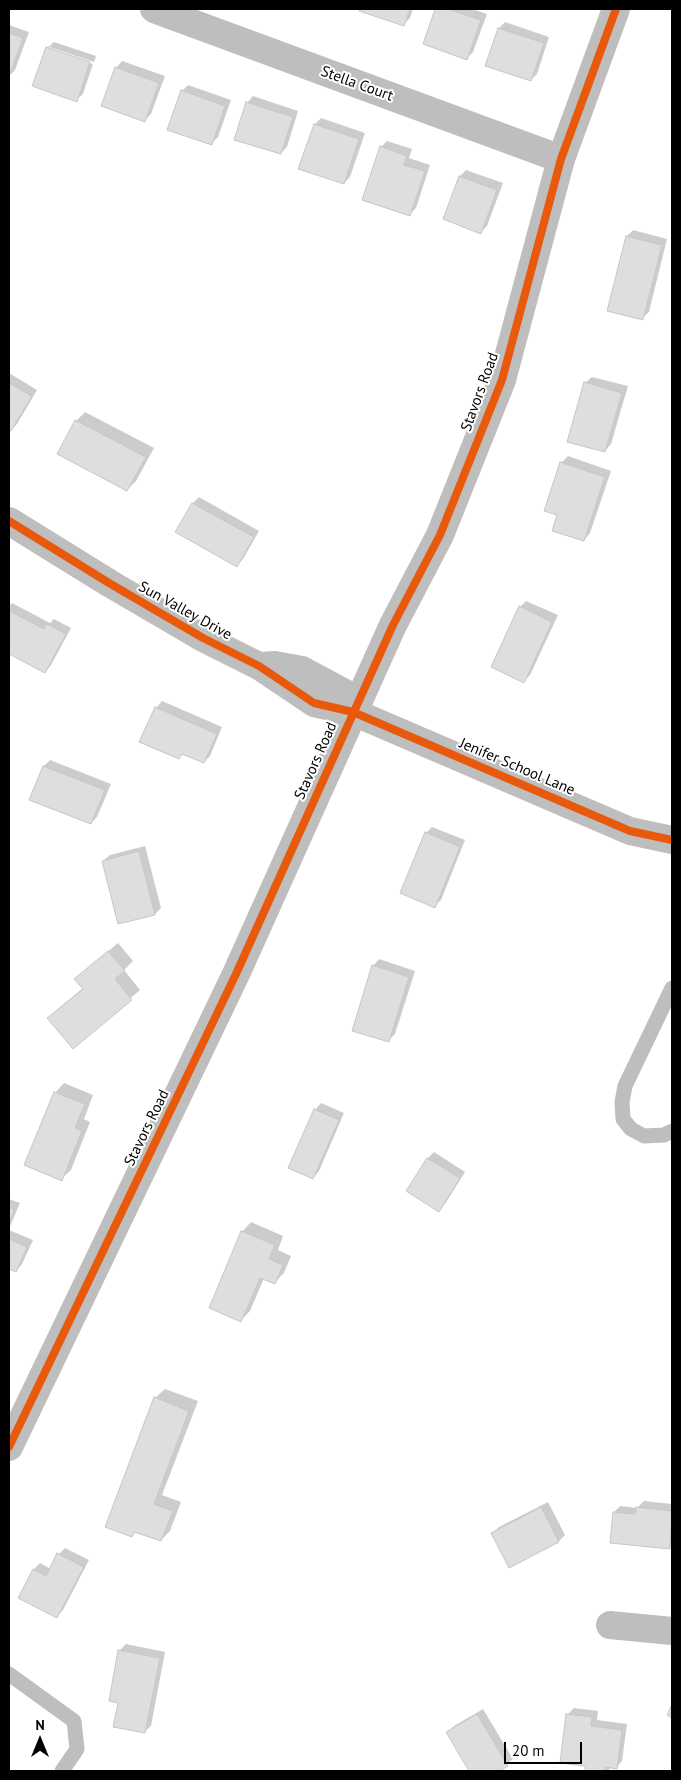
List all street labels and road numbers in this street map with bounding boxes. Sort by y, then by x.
street label: Stella Court [318,63,396,105]
street label: Stavors Road [457,350,503,434]
street label: Sun Valley Drive [135,578,235,644]
street label: Stavors Road [291,720,341,802]
street label: Jenifer School Lane [457,735,577,799]
street label: Stavors Road [121,1087,173,1169]

